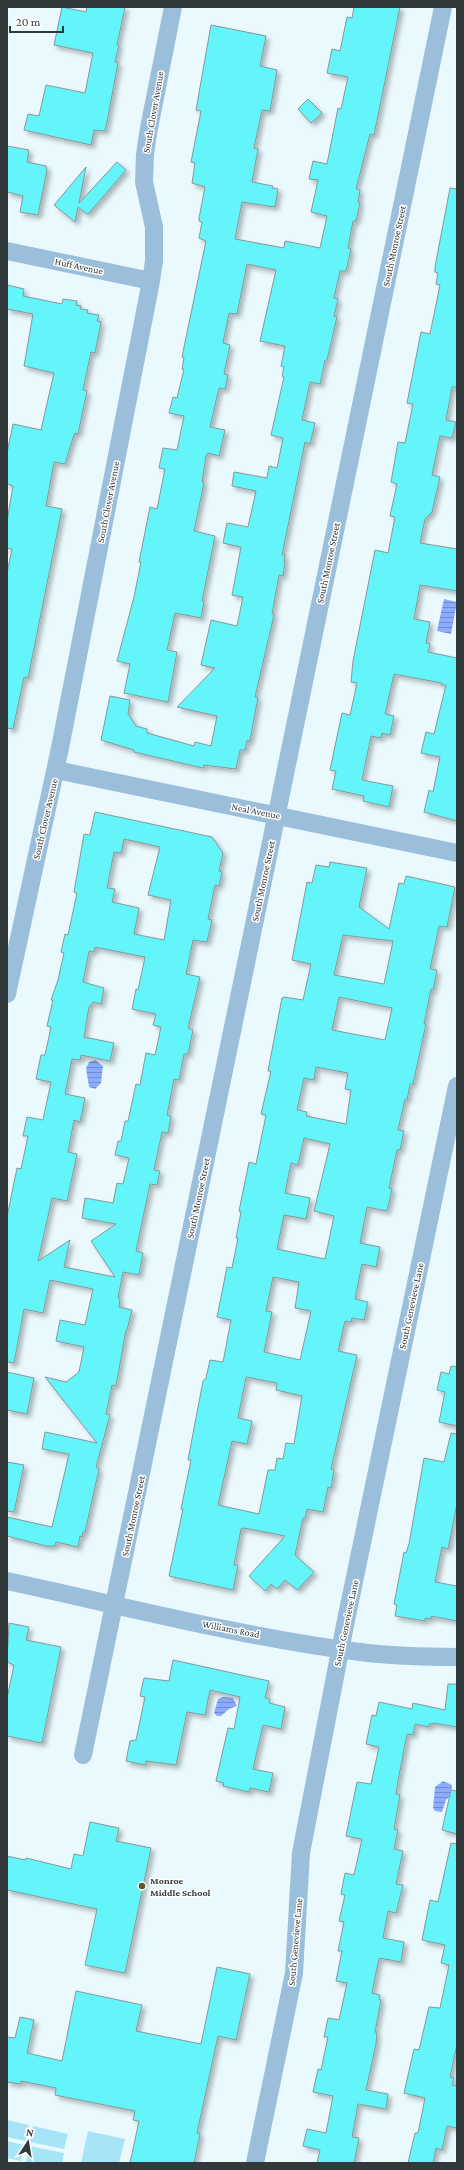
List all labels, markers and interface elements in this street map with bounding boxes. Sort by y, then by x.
scale bar [10,8,63,34]
text: 20 m [16,15,41,29]
street label: South Clover Avenue [140,70,166,154]
street label: South Monroe Street [380,204,408,287]
street label: Huff Avenue [54,256,105,277]
street label: South Clover Avenue [95,460,121,544]
street label: South Monroe Street [314,521,342,604]
street label: South Clover Avenue [30,777,60,861]
street label: Neal Avenue [231,801,282,821]
street label: South Monroe Street [249,839,277,922]
street label: South Monroe Street [184,1156,212,1239]
street label: South Genevieve Lane [396,1261,426,1350]
street label: South Monroe Street [119,1474,147,1557]
street label: South Genevieve Lane [331,1578,361,1667]
street label: Williams Road [201,1618,261,1640]
place label: Monroe Middle School [150,1875,211,1898]
marker: Monroe Middle School [137,1881,147,1891]
street label: South Genevieve Lane [286,1897,304,1986]
north arrow [8,2122,48,2162]
text: N [25,2126,35,2139]

